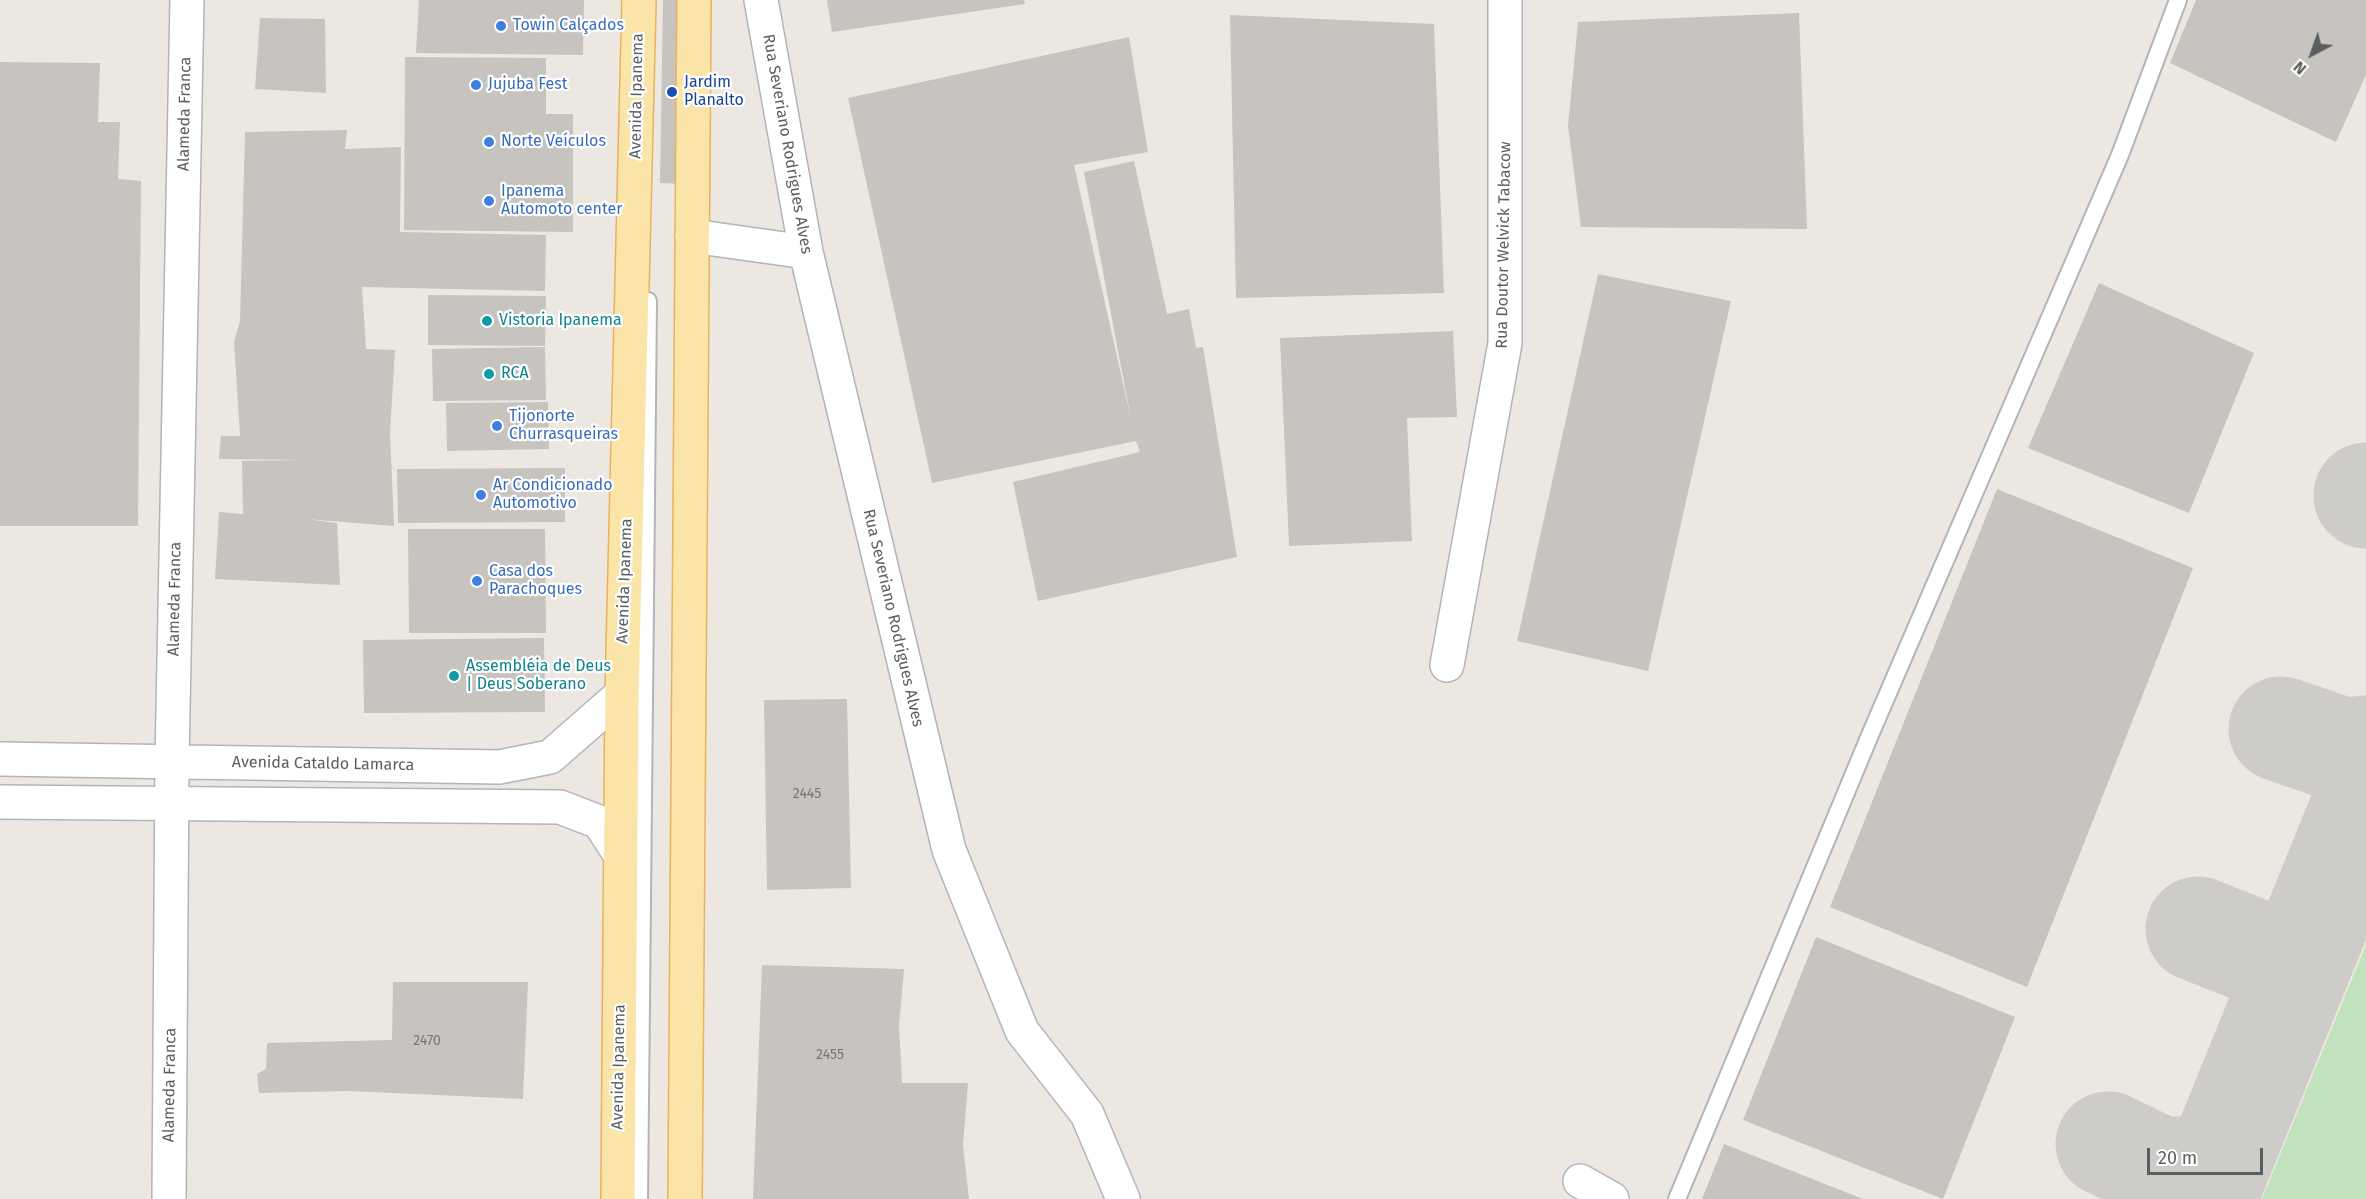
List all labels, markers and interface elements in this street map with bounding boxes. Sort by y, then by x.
place label: Towin Calçados [513,16,624,36]
marker: Towin Calçados [494,19,508,33]
north arrow [2282,24,2342,84]
street label: Avenida Ipanema [626,33,648,159]
street label: Rua Severiano Rodrigues Alves [758,33,816,255]
street label: Alameda Franca [174,57,196,171]
text: N [2290,57,2310,79]
place label: Jardim Planalto [684,73,744,111]
place label: Jujuba Fest [488,75,568,95]
marker: Jujuba Fest [469,78,483,92]
marker: Jardim Planalto [665,85,679,99]
place label: Norte Veículos [501,132,606,152]
marker: Norte Veículos [482,135,496,149]
street label: Rua Doutor Welvick Tabacow [1493,141,1515,349]
place label: Ipanema Automoto center [501,182,622,220]
marker: Ipanema Automoto center [482,194,496,208]
place label: Vistoria Ipanema [499,311,622,331]
marker: Vistoria Ipanema [480,314,494,328]
place label: RCA [501,364,529,384]
marker: RCA [482,367,496,381]
place label: Tijonorte Churrasqueiras [509,407,618,445]
marker: Tijonorte Churrasqueiras [490,419,504,433]
place label: Ar Condicionado Automotivo [493,476,613,514]
marker: Ar Condicionado Automotivo [474,488,488,502]
street label: Rua Severiano Rodrigues Alves [859,507,927,729]
street label: Avenida Ipanema [613,518,637,644]
street label: Alameda Franca [164,542,186,656]
place label: Casa dos Parachoques [489,562,582,600]
marker: Casa dos Parachoques [470,574,484,588]
place label: Assembléia de Deus | Deus Soberano [466,657,611,695]
marker: Assembléia de Deus | Deus Soberano [447,669,461,683]
street label: Avenida Cataldo Lamarca [232,753,414,775]
house number: 2445 [793,786,821,802]
street label: Avenida Ipanema [608,1004,630,1130]
street label: Alameda Franca [159,1028,181,1142]
house number: 2470 [413,1033,441,1049]
house number: 2455 [816,1047,844,1063]
scale bar [2150,1136,2266,1174]
text: 20 m [2158,1147,2197,1169]

